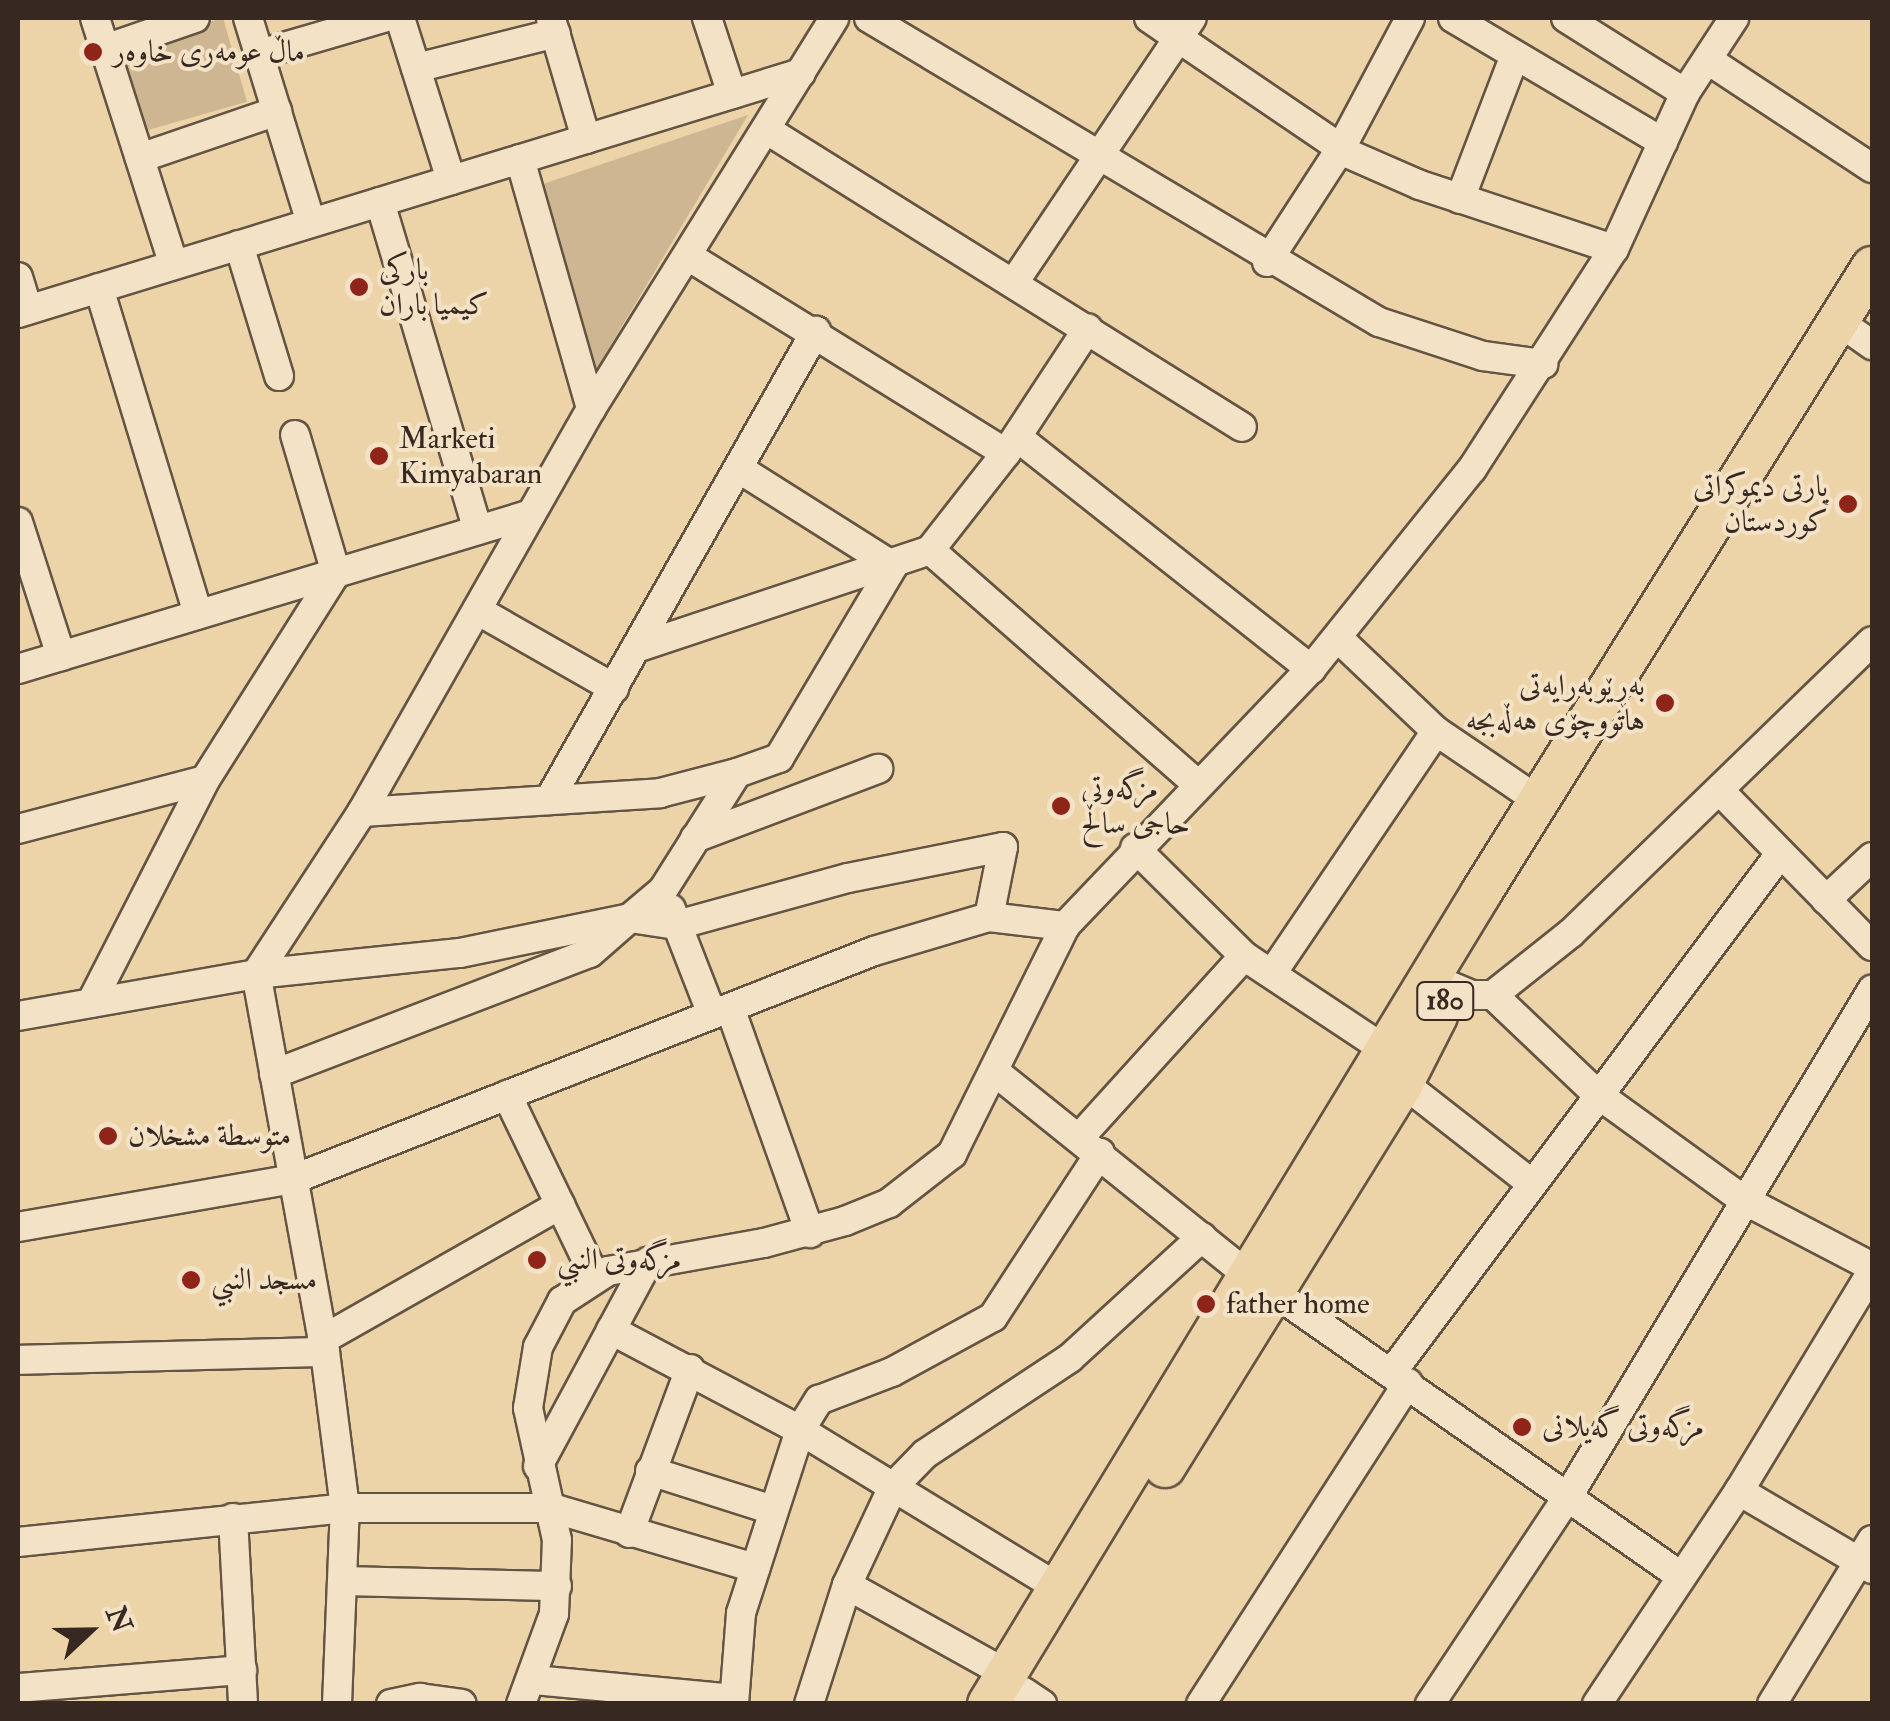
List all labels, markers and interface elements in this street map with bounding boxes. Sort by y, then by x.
place label: ماڵ عومەری خاوەر [113,34,305,70]
marker: ماڵ عومەری خاوەر [82,41,104,63]
place label: باركى كيميا باران [379,252,489,322]
marker: باركى كيميا باران [348,276,370,298]
place label: Marketi Kimyabaran [399,421,542,492]
marker: Marketi Kimyabaran [368,445,390,467]
place label: پارتی دیموکراتی کوردستان [1693,469,1828,540]
marker: پارتی دیموکراتی کوردستان [1837,493,1859,515]
place label: بەڕێوبەرایەتی هاتووچۆی هەڵەبجە [1465,668,1645,738]
marker: بەڕێوبەرایەتی هاتووچۆی هەڵەبجە [1654,692,1676,714]
place label: مزگەوتی حاجی ساڵح [1081,771,1190,842]
marker: مزگەوتی حاجی ساڵح [1050,795,1072,817]
road number: 180 [1415,978,1475,1024]
place label: متوسطة مشخلان [128,1118,291,1154]
marker: متوسطة مشخلان [97,1125,119,1147]
place label: مزگەوتی النبي [557,1242,681,1278]
marker: مزگەوتی النبي [526,1249,548,1271]
place label: مسجد النبي [211,1262,317,1298]
marker: مسجد النبي [180,1269,202,1291]
place label: father home [1226,1286,1369,1322]
marker: father home [1195,1293,1217,1315]
place label: مزگەوتی گەیلانی [1542,1409,1704,1445]
marker: مزگەوتی گەیلانی [1511,1416,1533,1438]
north arrow [40,1581,140,1681]
text: N [97,1601,139,1638]

